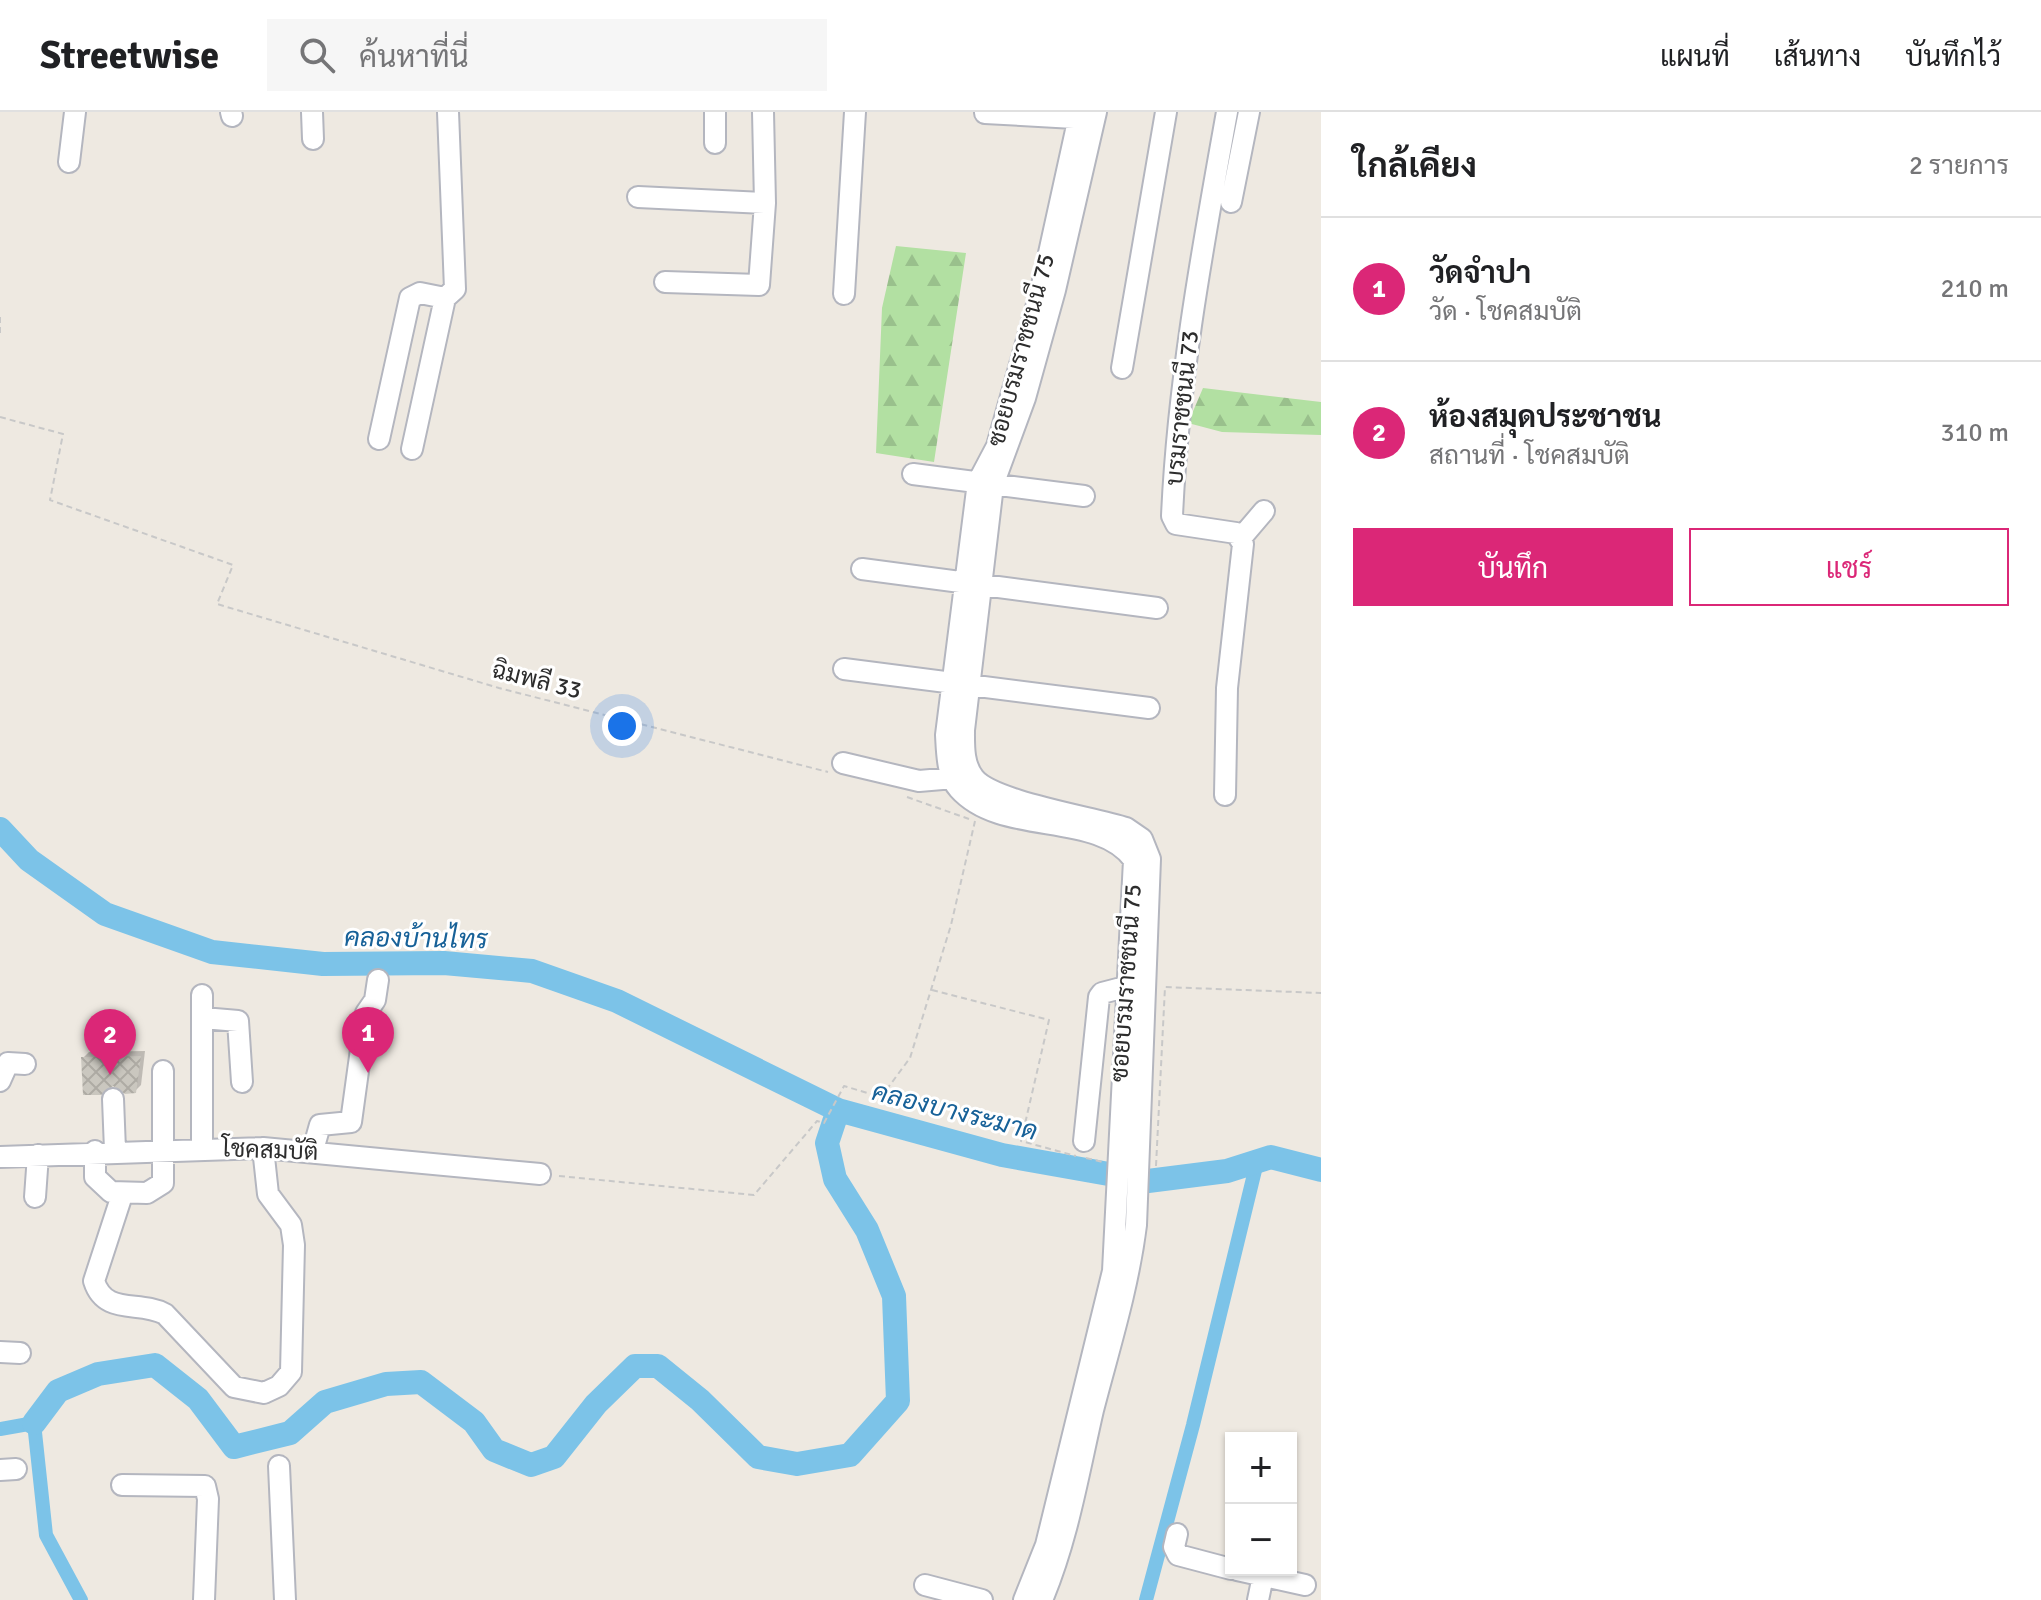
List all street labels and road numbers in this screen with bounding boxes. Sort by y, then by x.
street label: ซอยบรมราชชนนี 75 [981,250,1061,450]
street label: บรมราชชนนี 73 [1159,329,1205,487]
street label: ฉิมพลี 33 [489,654,585,706]
street label: ซอยบรมราชชนนี 75 [1104,883,1148,1083]
street label: โชคสมบัติ [219,1132,319,1167]

